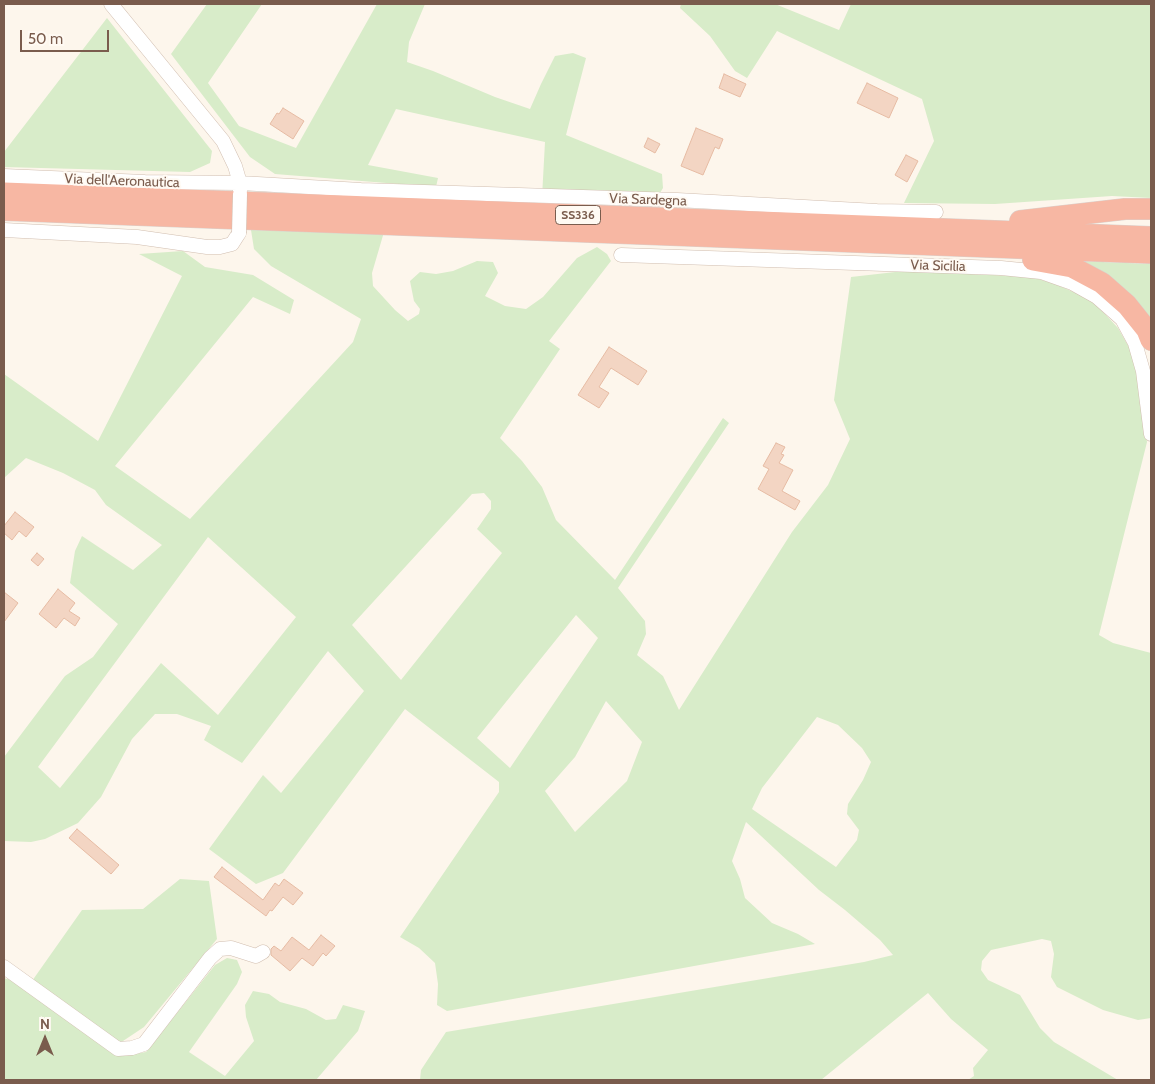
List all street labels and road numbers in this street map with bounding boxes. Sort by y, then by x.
street label: Via dell'Aeronautica [64,171,180,191]
street label: Via Sardegna [609,190,687,210]
road number: SS336 [556,206,600,224]
street label: Via Sicilia [910,257,966,275]

